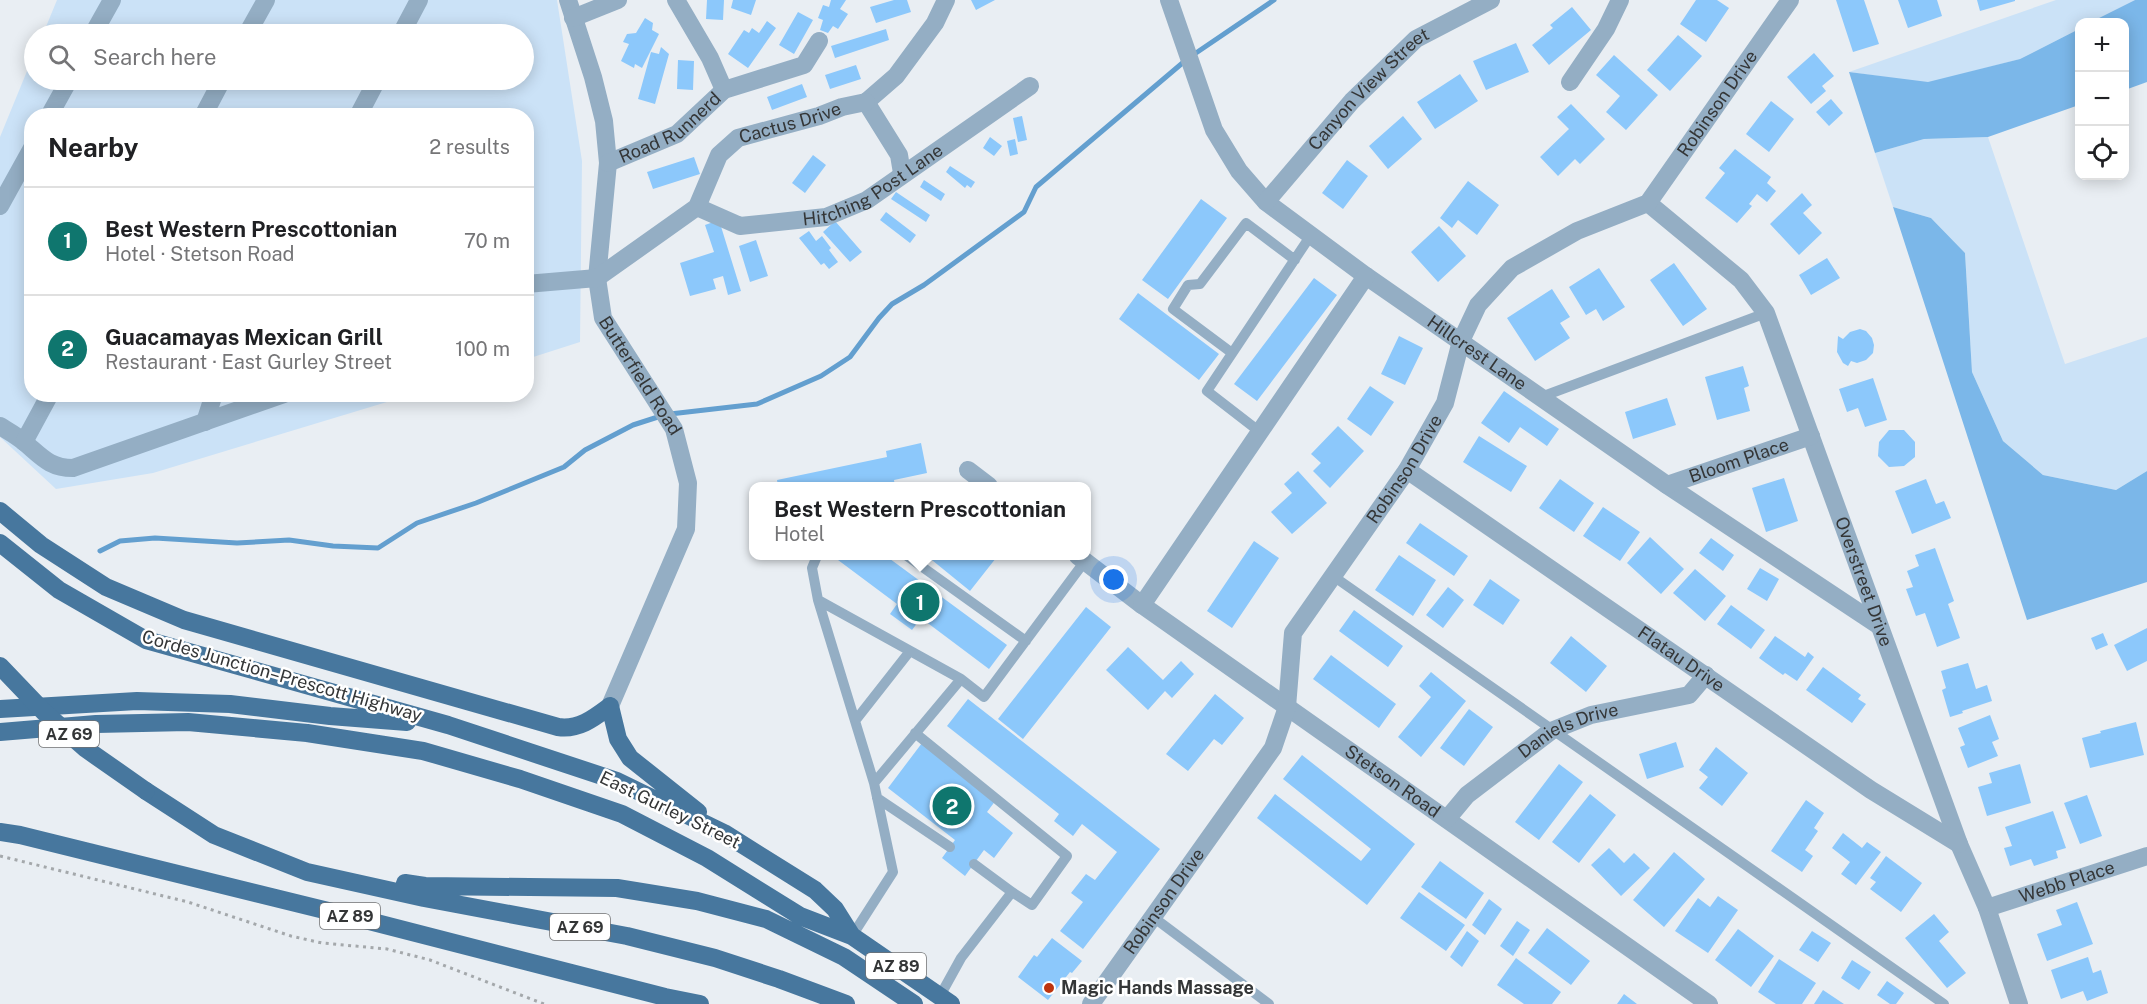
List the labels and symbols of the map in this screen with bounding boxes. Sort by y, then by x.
street label: Canyon View Street [1304,23,1432,154]
street label: Robinson Drive [1673,46,1761,161]
street label: Road Runnerd [616,87,725,167]
street label: Cactus Drive [736,97,844,147]
street label: Hitching Post Lane [801,139,947,229]
street label: Hillcrest Lane [1423,311,1531,394]
street label: Butterfield Road [595,312,686,439]
street label: Robinson Drive [1362,411,1446,527]
street label: Bloom Place [1686,433,1791,487]
street label: Overstreet Drive [1831,514,1897,649]
your location [1099,565,1128,594]
pin: 1 [900,580,940,624]
street label: Flatau Drive [1634,621,1729,696]
street label: Cordes Junction–Prescott Highway [140,625,425,726]
street label: Daniels Drive [1514,699,1620,762]
road number: AZ 69 [39,721,99,747]
street label: Stetson Road [1341,740,1445,822]
street label: East Gurley Street [597,766,744,853]
pin: 2 [932,784,972,828]
street label: Robinson Drive [1119,844,1208,958]
street label: Webb Place [2016,856,2117,907]
road number: AZ 89 [320,903,380,929]
road number: AZ 69 [550,914,610,940]
road number: AZ 89 [866,953,926,979]
place label: Magic Hands Massage [1061,977,1254,998]
marker: Magic Hands Massage [1042,981,1056,995]

